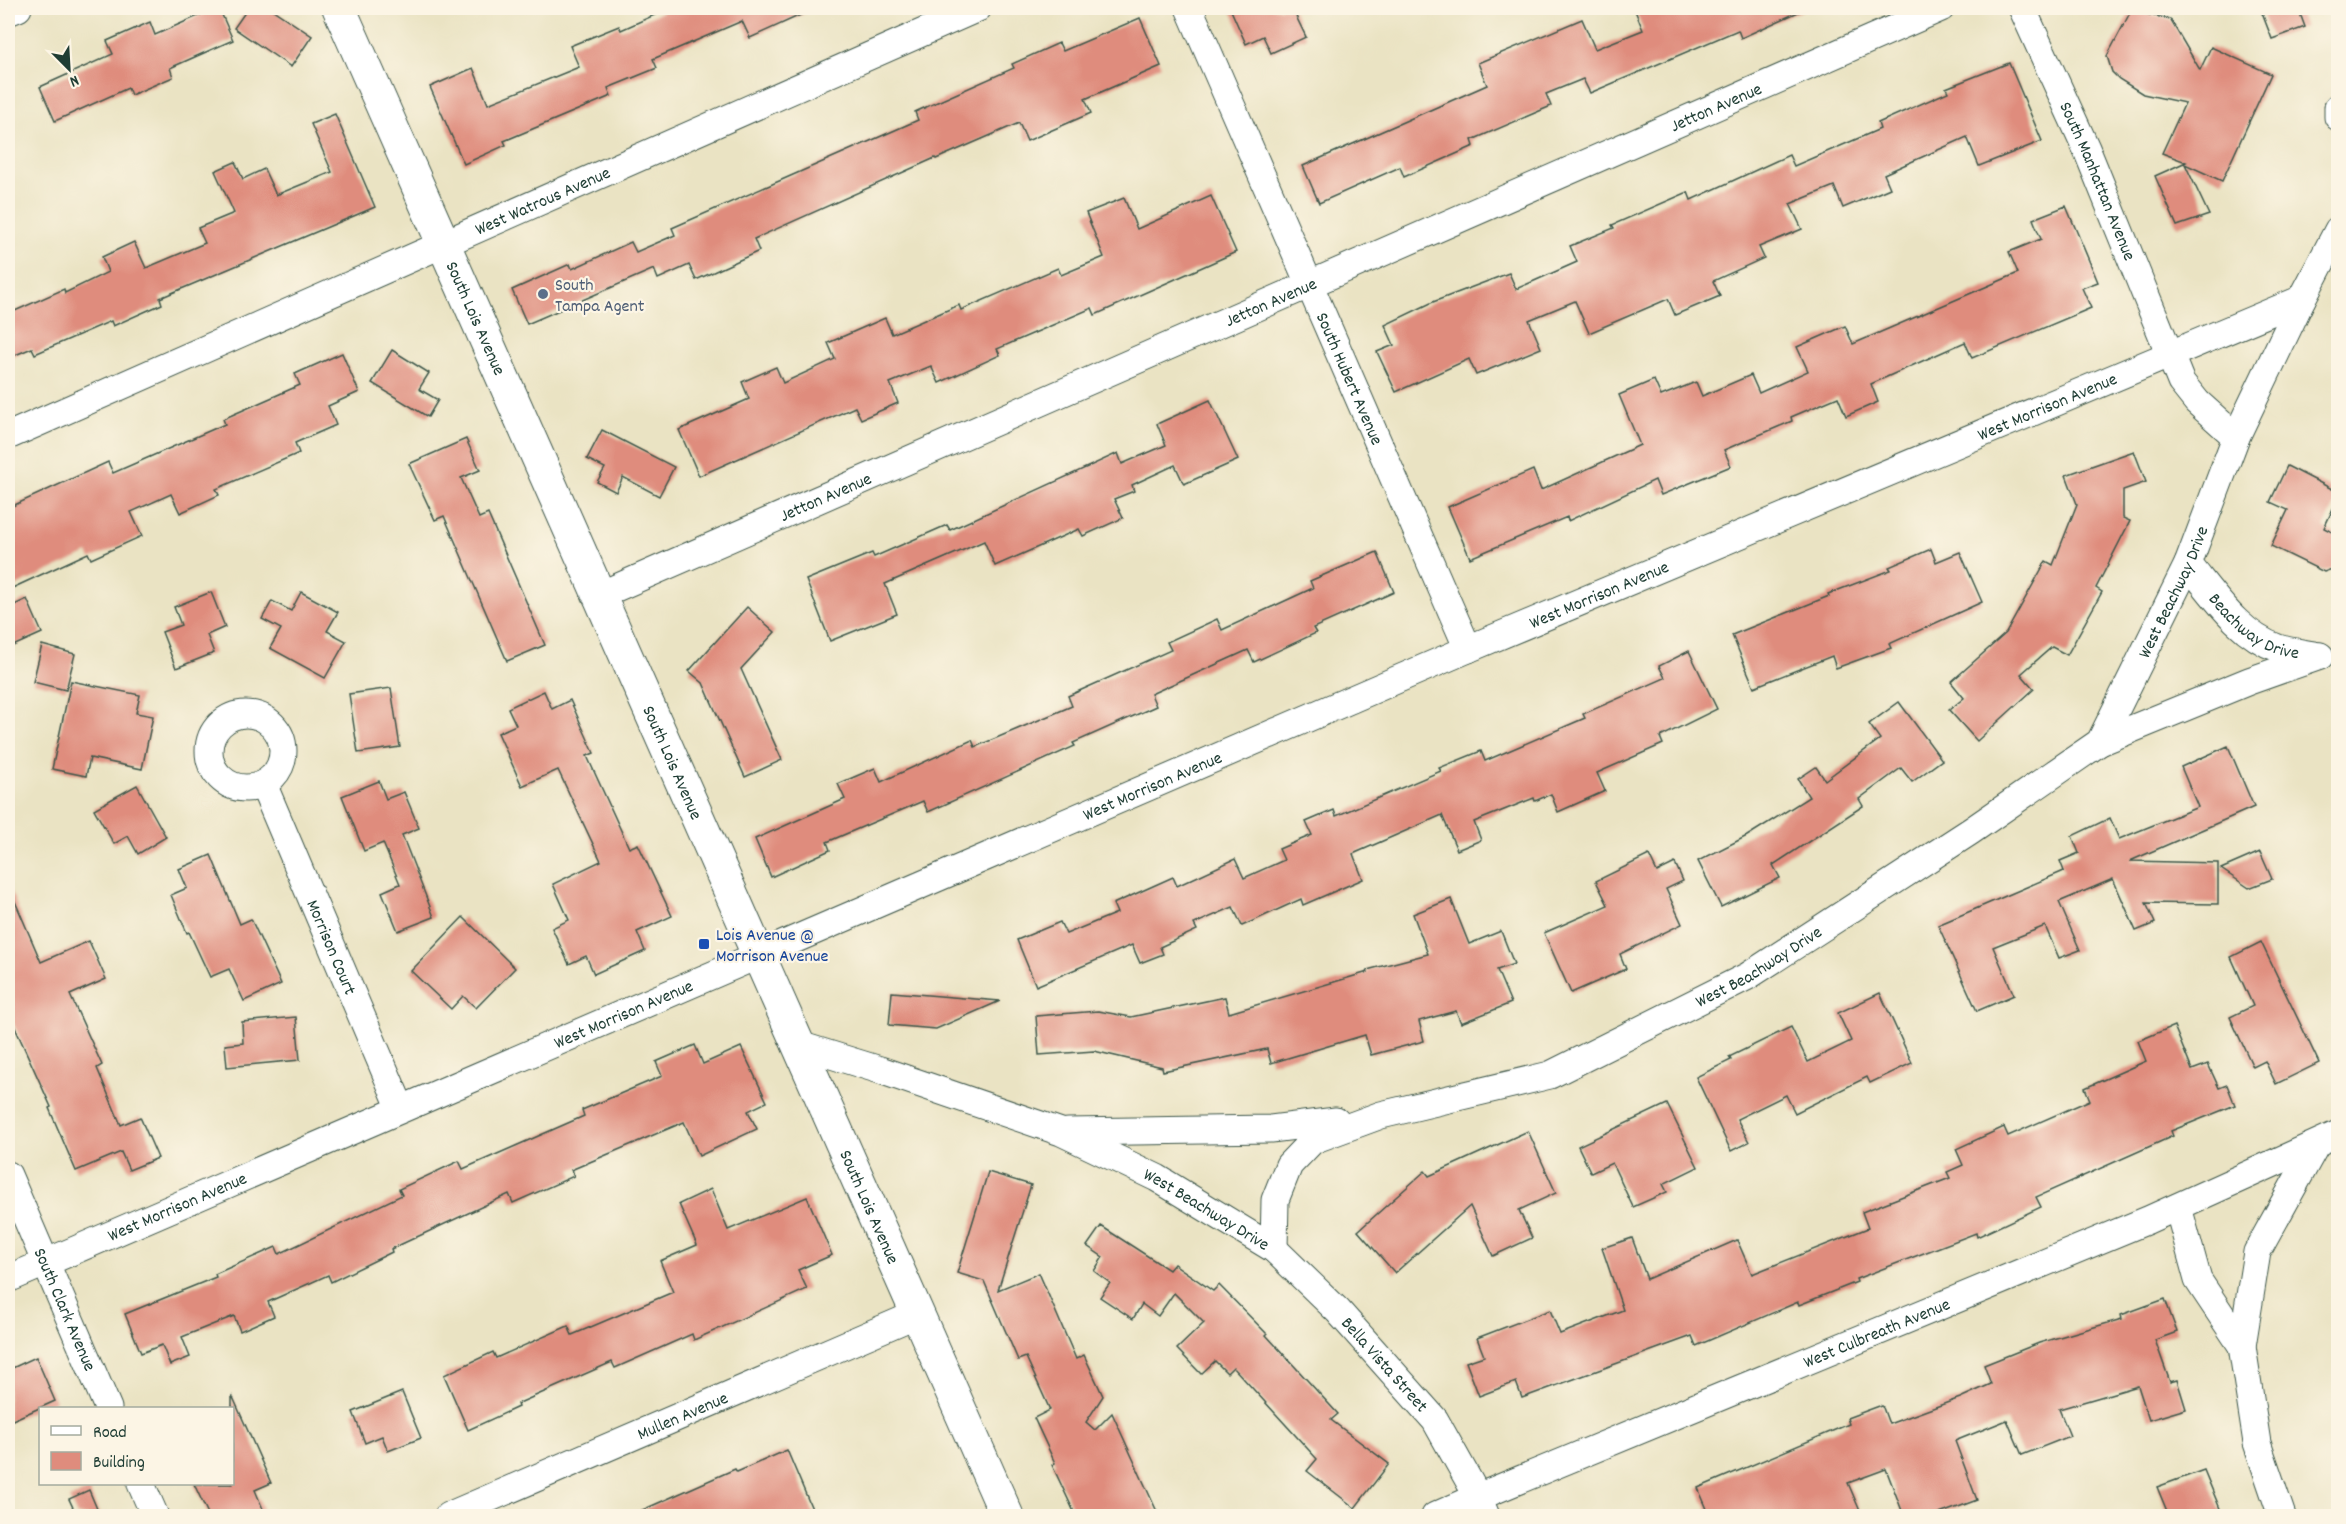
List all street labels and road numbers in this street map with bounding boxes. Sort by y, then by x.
street label: Jetton Avenue [1667,78,1767,140]
street label: South Manhattan Avenue [2052,98,2141,265]
street label: West Watrous Avenue [472,162,615,243]
street label: South Lois Avenue [438,258,510,380]
street label: Jetton Avenue [1222,273,1321,335]
street label: South Hubert Avenue [1308,309,1388,450]
street label: West Morrison Avenue [1974,368,2122,449]
street label: Jetton Avenue [777,468,876,530]
street label: West Beachway Drive [2133,523,2216,663]
street label: West Morrison Avenue [1526,556,1673,637]
street label: Beachway Drive [2201,589,2301,667]
street label: South Lois Avenue [635,702,707,824]
street label: West Morrison Avenue [1080,747,1227,829]
street label: Morrison Court [299,896,361,1000]
street label: West Beachway Drive [1692,921,1828,1015]
street label: West Morrison Avenue [551,975,698,1057]
street label: South Lois Avenue [831,1147,904,1269]
street label: West Beachway Drive [1139,1163,1273,1258]
street label: West Morrison Avenue [104,1167,251,1249]
street label: South Clark Avenue [26,1245,101,1376]
street label: West Culbreath Avenue [1800,1293,1955,1376]
street label: Bella Vista Street [1334,1312,1433,1419]
street label: Mullen Avenue [634,1387,733,1448]

